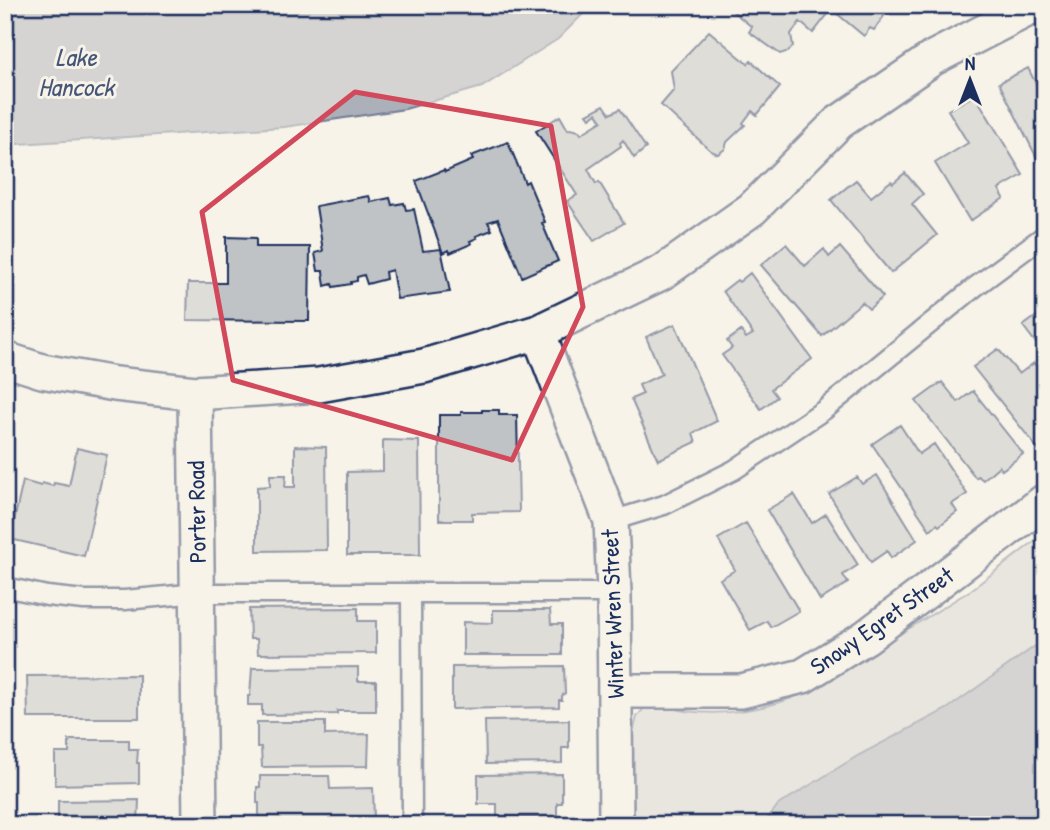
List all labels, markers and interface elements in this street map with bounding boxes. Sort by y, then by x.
water label: Lake Hancock [38,39,116,104]
north arrow [934,46,1004,116]
text: N [965,50,975,76]
street label: Porter Road [179,461,213,563]
street label: Winter Wren Street [593,528,631,699]
street label: Snowy Egret Street [803,558,960,681]

